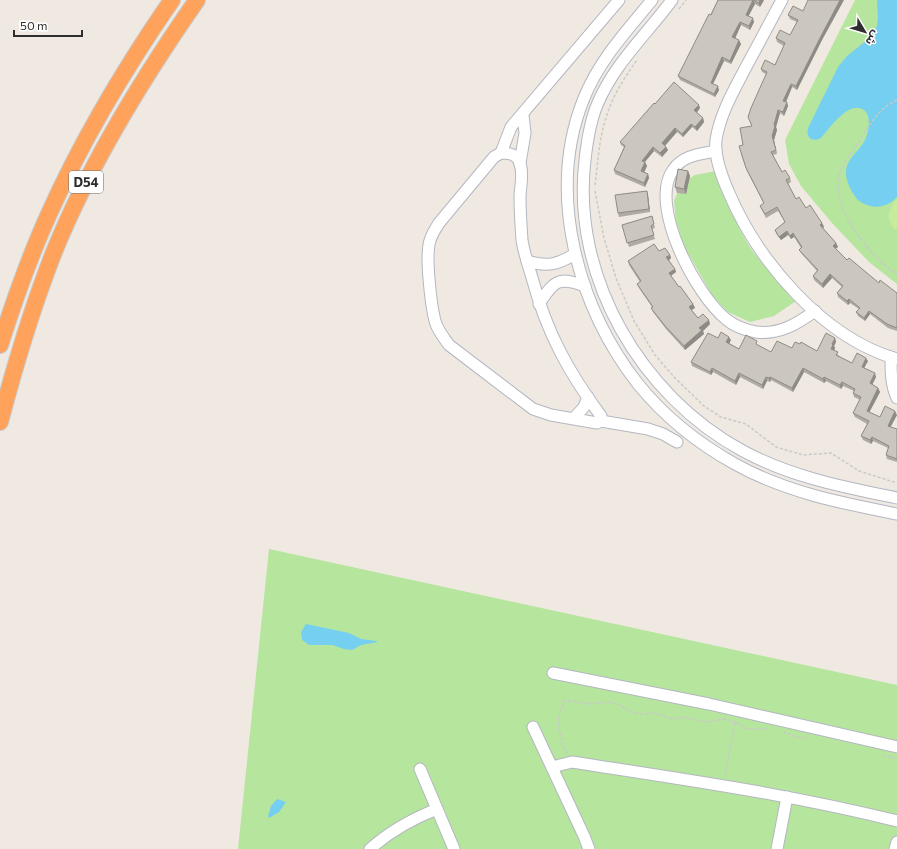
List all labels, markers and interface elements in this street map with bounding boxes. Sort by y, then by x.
scale bar [14,12,82,38]
north arrow [845,12,885,52]
text: 50 m [20,18,48,32]
text: ش [863,28,883,48]
road number: D54 [69,171,103,193]

